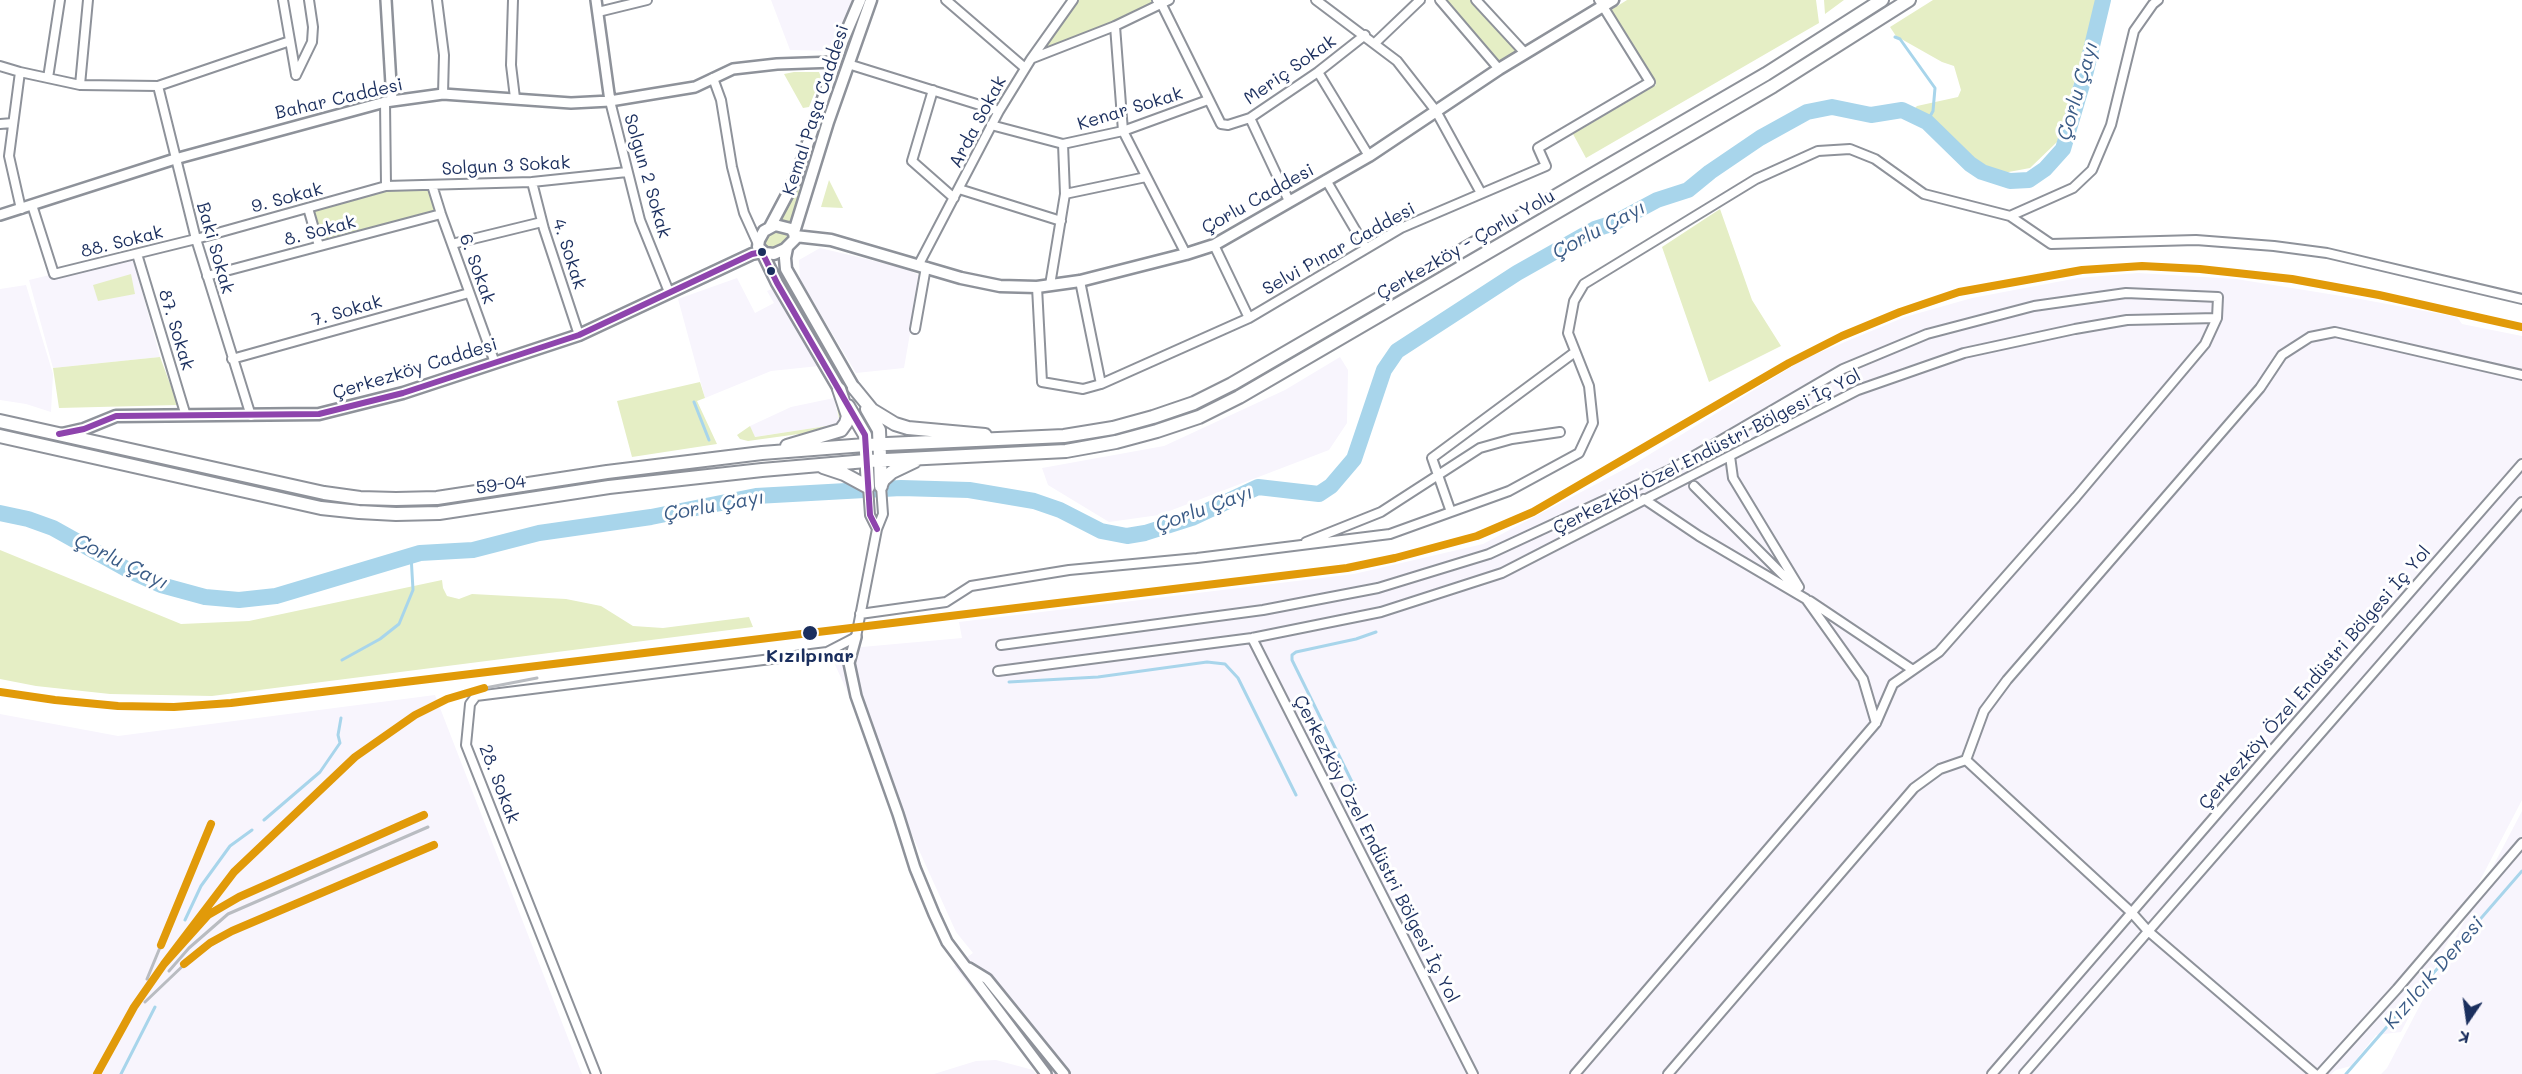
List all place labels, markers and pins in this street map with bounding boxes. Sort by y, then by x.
unlabelled marker [756,246,768,258]
unlabelled marker [765,265,777,277]
marker: Kızılpınar [801,624,819,642]
place label: Kızılpınar [766,645,854,667]

